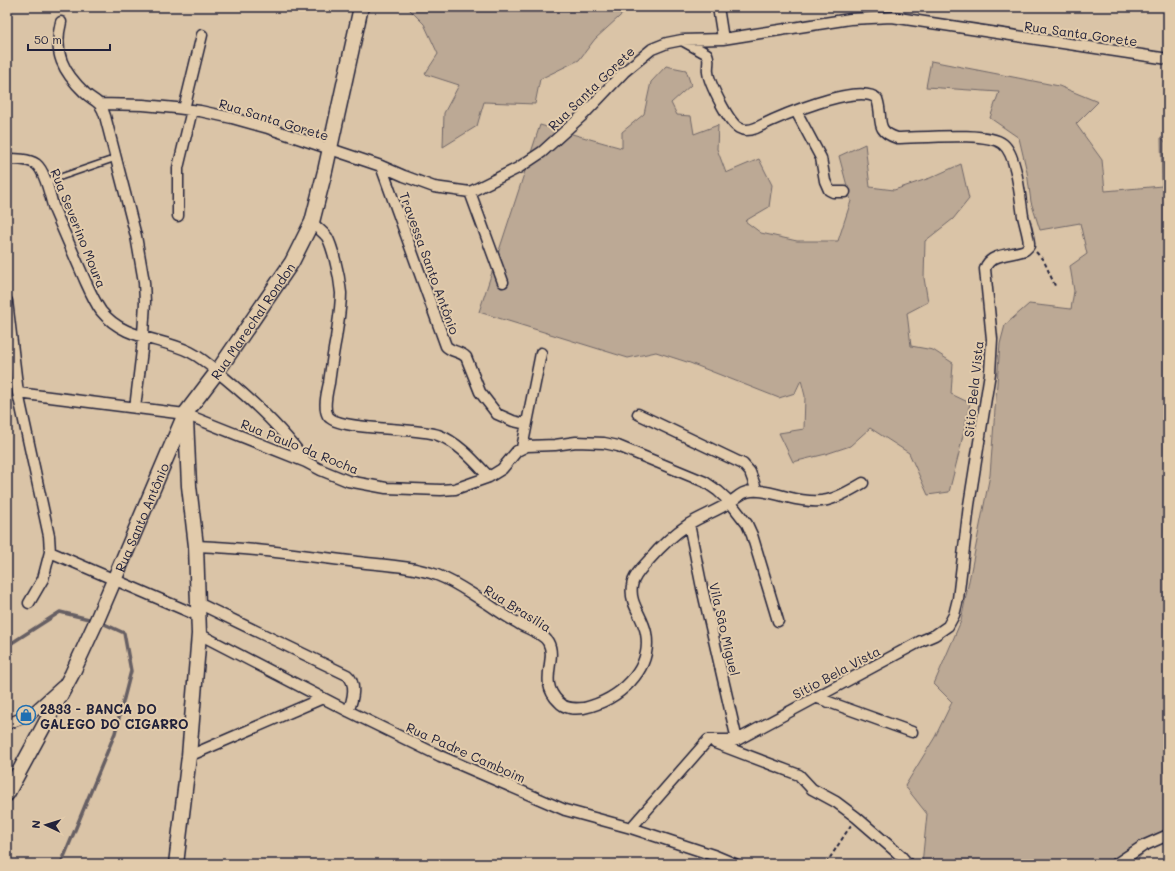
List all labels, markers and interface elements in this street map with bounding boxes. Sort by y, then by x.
street label: Rua Santa Gorete [1023,17,1139,49]
scale bar [28,26,110,52]
text: 50 m [34,31,62,47]
street label: Rua Santa Gorete [544,42,638,134]
street label: Rua Santa Gorete [217,94,331,144]
street label: Rua Severino Moura [47,166,111,290]
street label: Travessa Santo Antônio [396,189,464,337]
street label: Rua Marechal Rondon [206,259,298,382]
street label: Sitio Bela Vista [959,340,987,438]
street label: Rua Paulo da Rocha [239,415,361,477]
street label: Rua Santo Antônio [110,460,172,574]
street label: Rua Brasilia [481,581,555,635]
street label: Vila São Miguel [706,581,744,677]
street label: Sitio Bela Vista [789,642,883,702]
place label: 2833 - BANCA DO GALEGO DO CIGARRO [40,700,189,732]
shop icon: 2833 - BANCA DO GALEGO DO CIGARRO [15,704,37,726]
street label: Rua Padre Camboim [404,718,528,786]
north arrow [26,805,66,845]
text: N [28,820,43,829]

